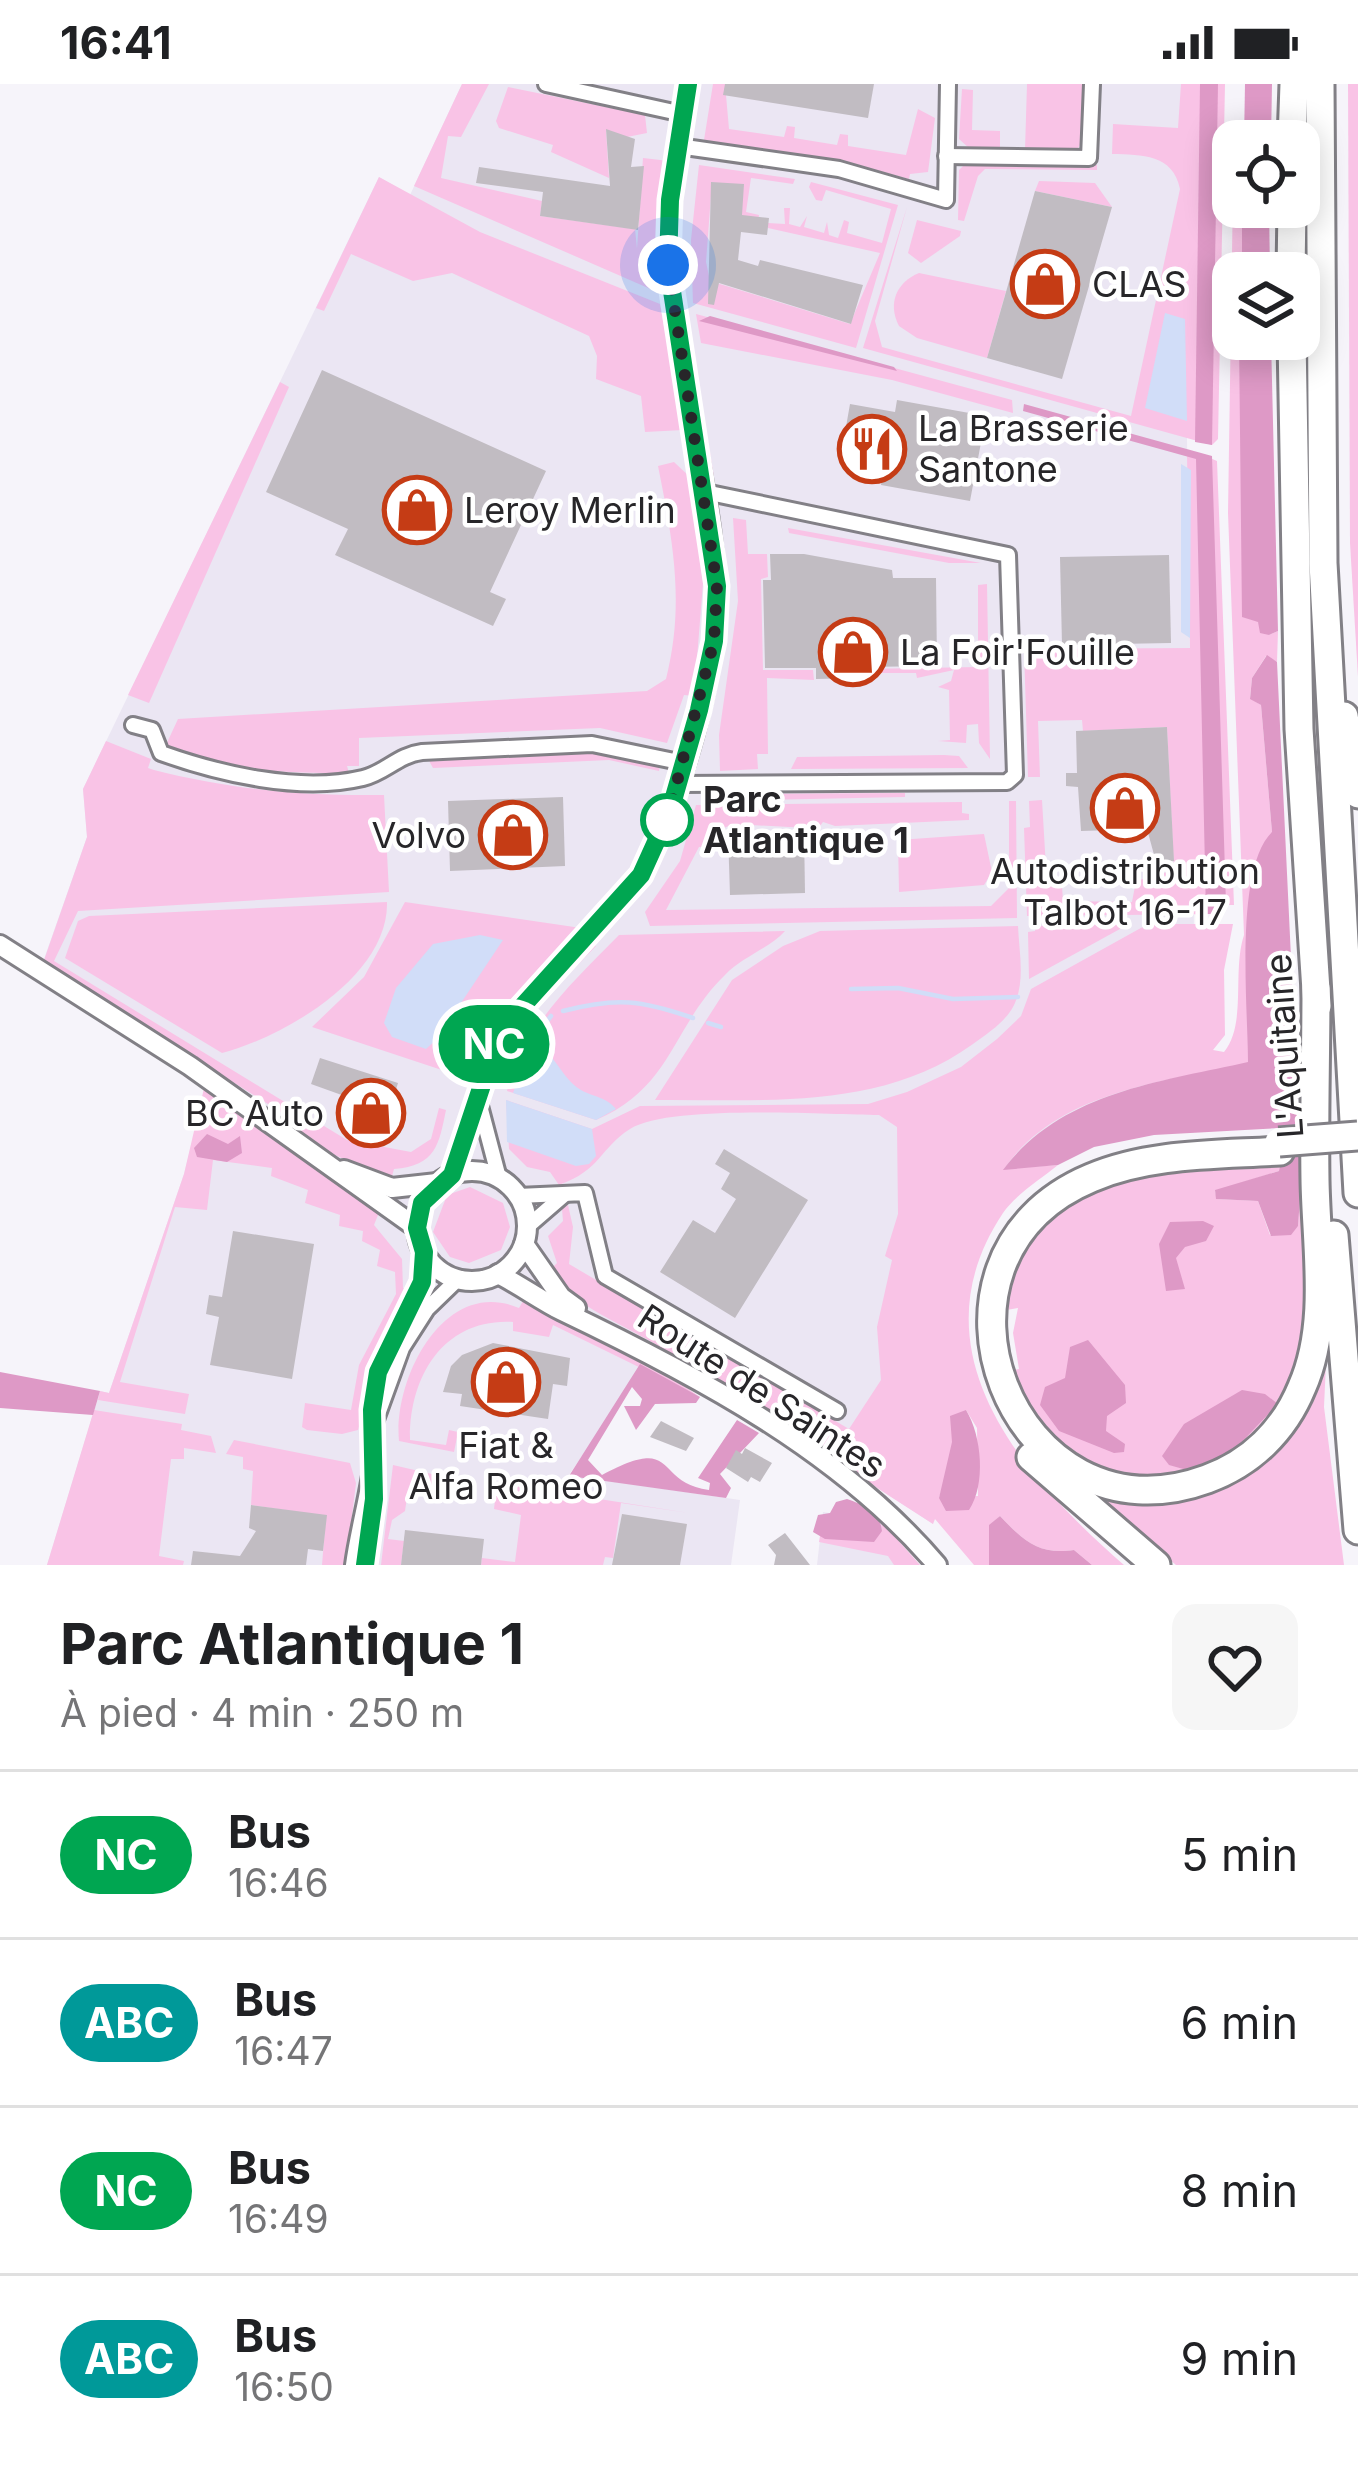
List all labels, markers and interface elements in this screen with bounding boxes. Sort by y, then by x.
text: 16:41 [60,15,172,70]
map controls [1212,120,1320,360]
button: locate [1212,120,1320,228]
your location [638,235,698,295]
shop icon: CLAS [1010,249,1080,319]
button: layers [1212,252,1320,360]
place label: CLAS [1092,262,1187,306]
place label: La Brasserie Santone [918,406,1129,491]
restaurant icon: La Brasserie Santone [837,414,907,484]
shop icon: Leroy Merlin [382,475,452,545]
place label: Leroy Merlin [464,488,676,532]
shop icon: La Foir'Fouille [818,617,888,687]
place label: La Foir'Fouille [900,630,1135,674]
shop icon: Autodistribution Talbot 16-17 [1090,773,1160,843]
place label: Parc Atlantique 1 [703,777,909,862]
marker: Parc Atlantique 1 [642,795,692,845]
shop icon: Volvo [478,800,548,870]
place label: Volvo [371,813,466,857]
place label: Autodistribution Talbot 16-17 [990,849,1260,934]
street label: L'Aquitaine [1256,952,1312,1140]
line badge: NC [440,1005,548,1083]
text: NC [462,1018,526,1069]
shop icon: BC Auto [336,1078,406,1148]
place label: BC Auto [185,1091,324,1135]
street label: Route de Saintes [630,1295,894,1487]
shop icon: Fiat & Alfa Romeo [471,1347,541,1417]
place label: Fiat & Alfa Romeo [409,1423,604,1508]
button: heart [1172,1604,1298,1730]
text: Parc Atlantique 1 [60,1609,524,1678]
text: À pied · 4 min · 250 m [60,1689,464,1736]
text: Bus [228,1804,311,1859]
text: 5 min [1181,1827,1298,1882]
text: NC [94,1829,158,1880]
text: 16:46 [228,1859,329,1906]
text: Bus [234,1972,317,2027]
text: 6 min [1181,1995,1298,2050]
text: ABC [84,1997,174,2048]
text: 16:47 [234,2027,333,2074]
text: Bus [228,2140,311,2195]
text: 8 min [1181,2163,1298,2218]
text: NC [94,2165,158,2216]
text: 16:49 [228,2195,329,2242]
text: Bus [234,2308,317,2363]
text: 9 min [1181,2331,1298,2386]
text: ABC [84,2333,174,2384]
text: 16:50 [234,2363,334,2410]

